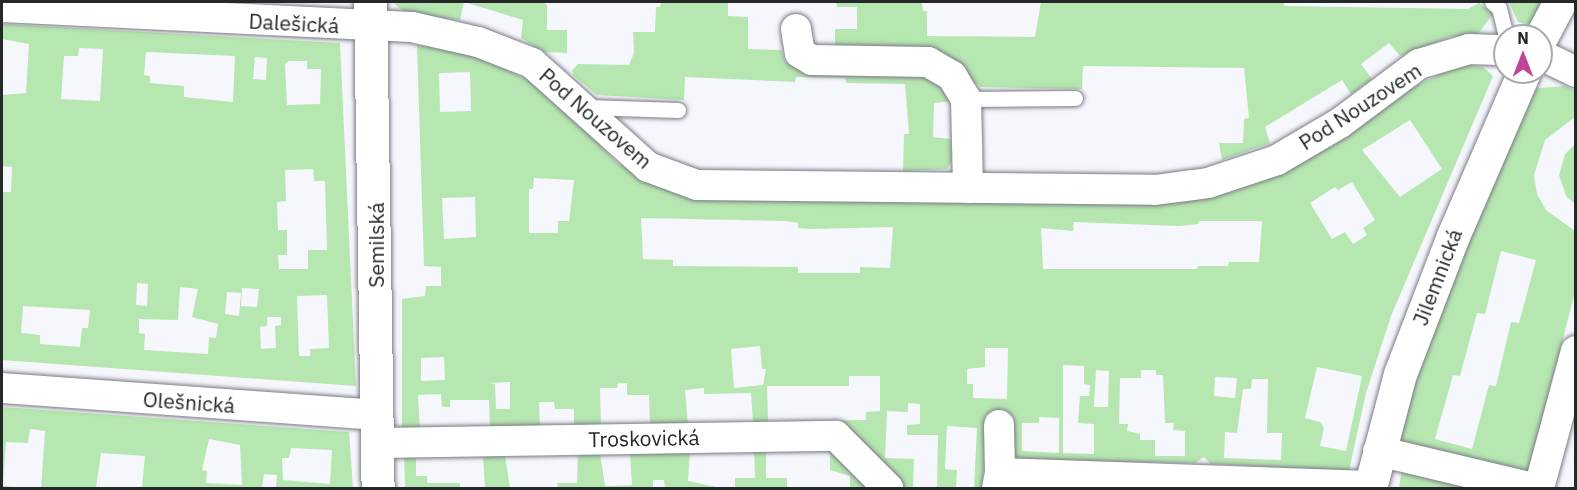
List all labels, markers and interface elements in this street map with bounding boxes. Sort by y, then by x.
street label: Dalešická [248,8,340,38]
north arrow [1493,24,1553,84]
text: N [1517,28,1529,48]
street label: Pod Nouzovem [1294,57,1426,155]
street label: Pod Nouzovem [535,62,657,174]
street label: Semilská [363,202,389,288]
street label: Jilemnická [1407,225,1467,329]
street label: Olešnická [142,386,236,418]
street label: Troskovická [588,424,700,452]

